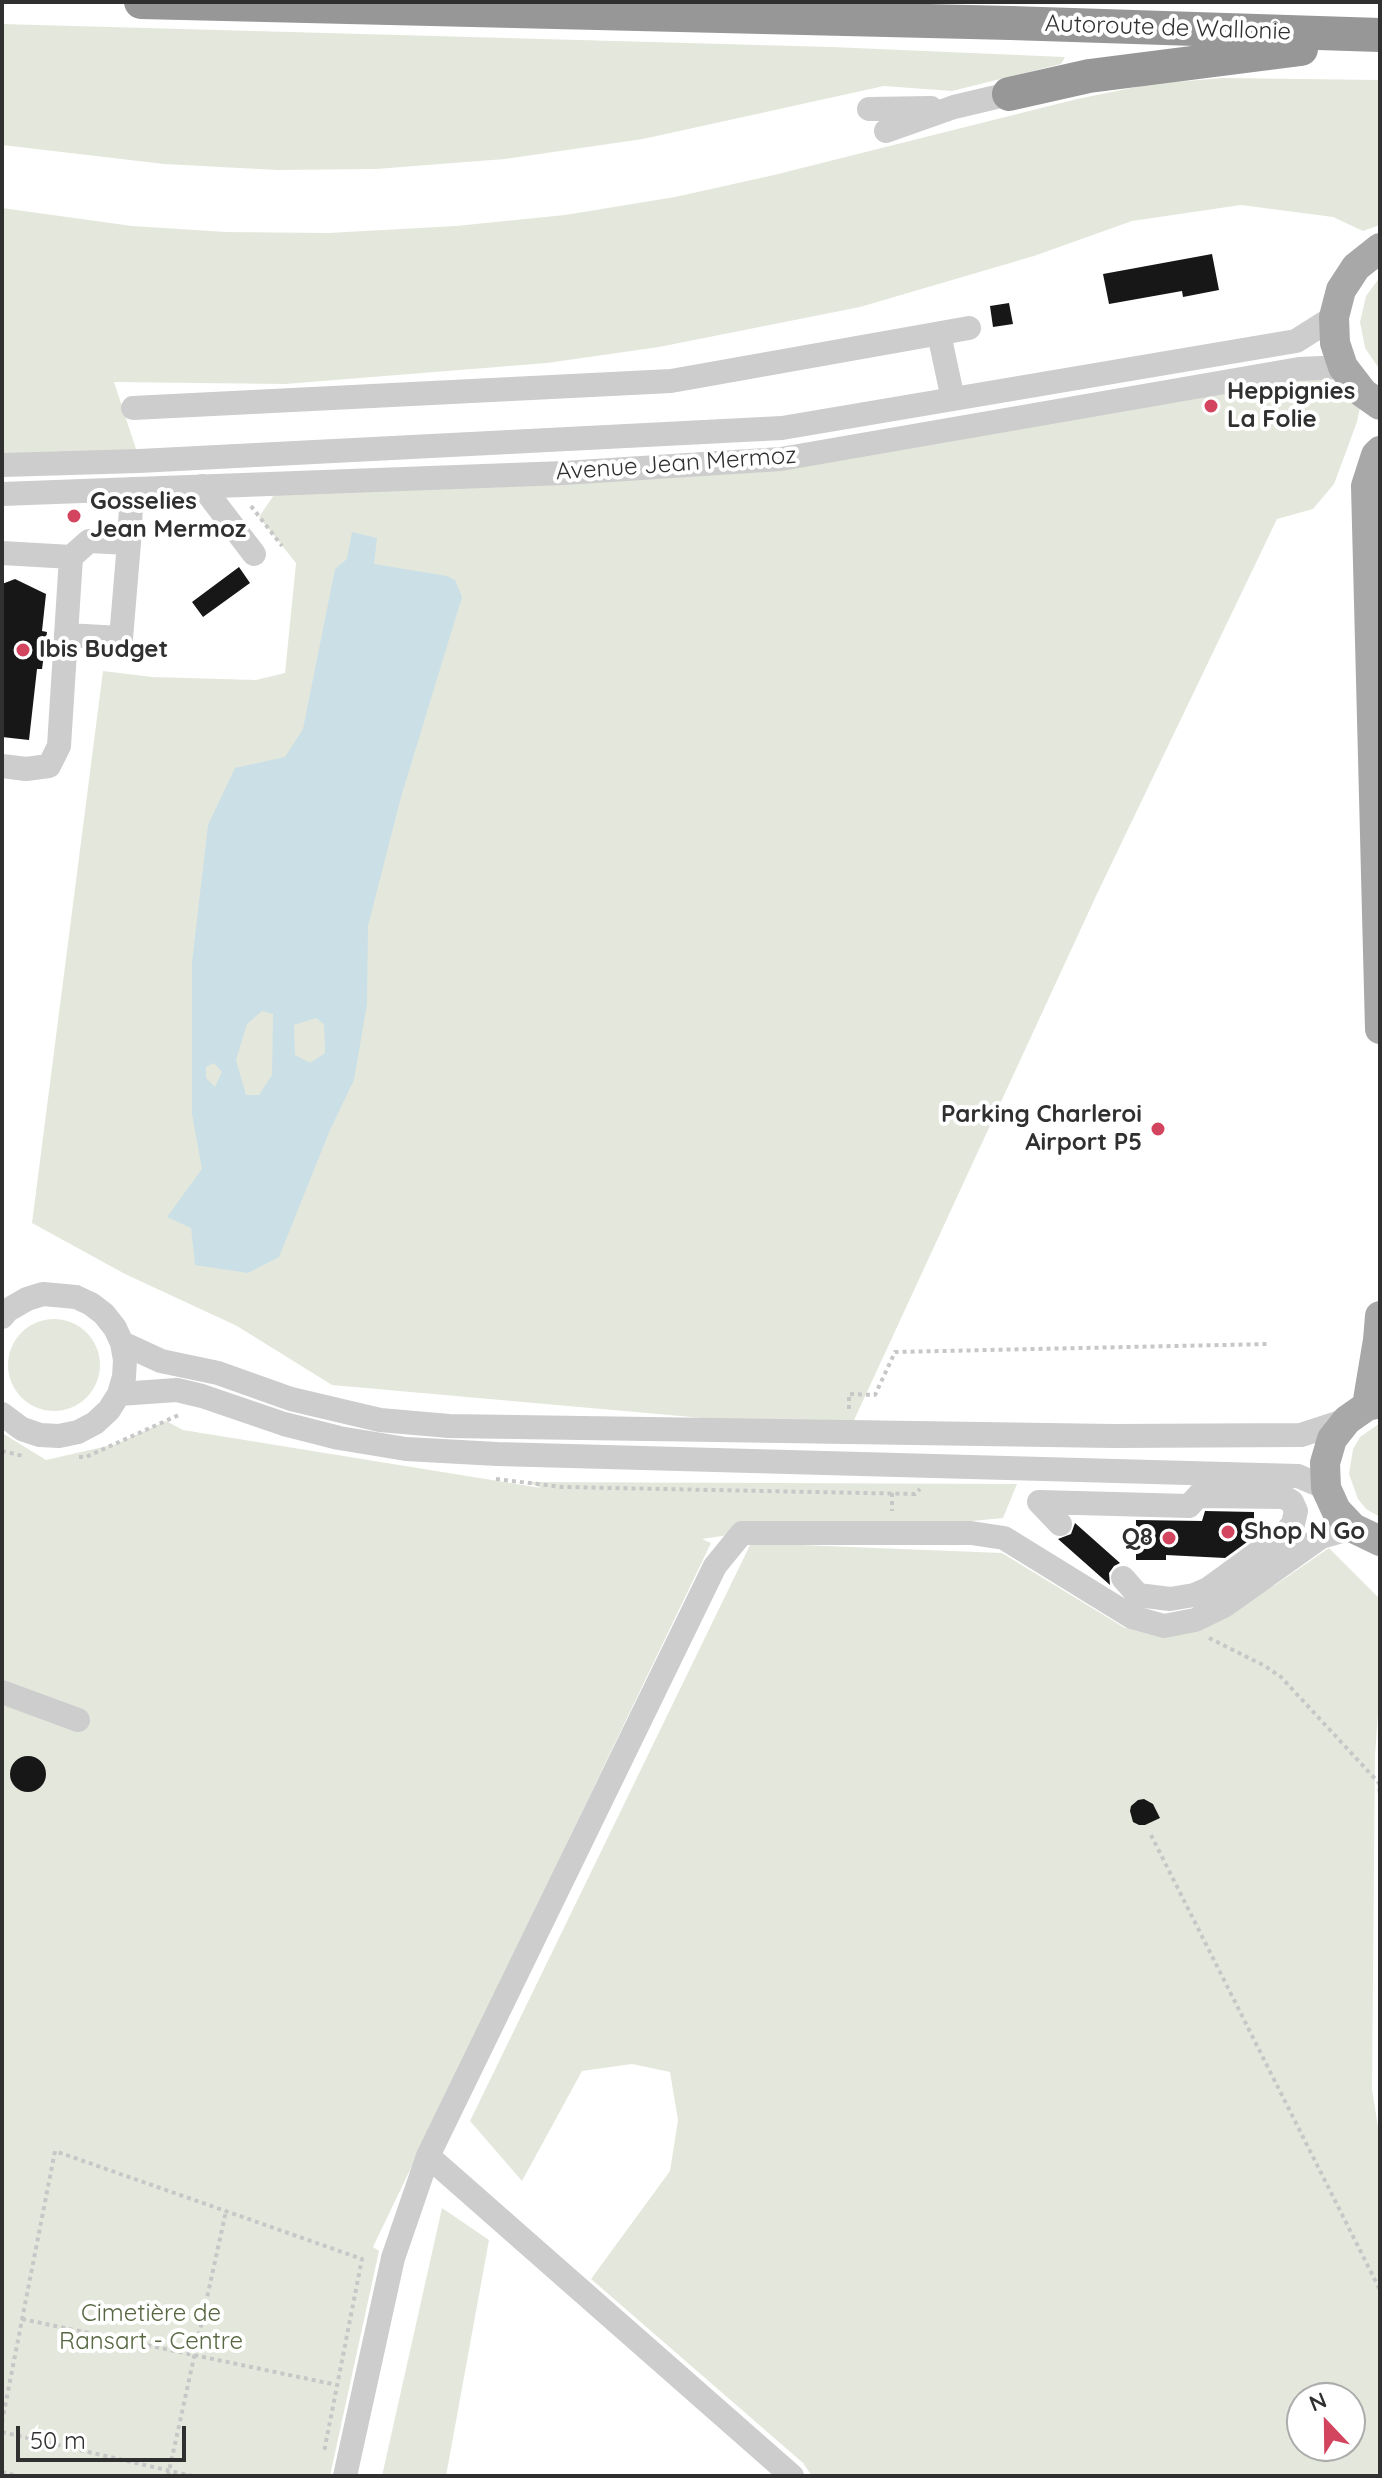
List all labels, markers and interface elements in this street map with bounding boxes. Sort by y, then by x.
street label: Autoroute de Wallonie [1044,9,1292,47]
place label: Heppignies La Folie [1227,378,1355,434]
marker: Heppignies La Folie [1202,397,1220,415]
street label: Avenue Jean Mermoz [555,441,797,487]
place label: Gosselies Jean Mermoz [90,488,246,544]
marker: Gosselies Jean Mermoz [65,507,83,525]
place label: Ibis Budget [39,636,168,664]
marker: Ibis Budget [14,641,32,659]
place label: Parking Charleroi Airport P5 [941,1101,1142,1157]
marker: Parking Charleroi Airport P5 [1149,1120,1167,1138]
place label: Shop N Go [1244,1518,1365,1546]
marker: Shop N Go [1219,1523,1237,1541]
place label: Q8 [1122,1524,1153,1552]
marker: Q8 [1160,1529,1178,1547]
park label: Cimetière de Ransart - Centre [59,2300,243,2356]
north arrow [1286,2382,1366,2462]
text: N [1305,2386,1330,2418]
scale bar [20,2410,190,2460]
text: 50 m [30,2425,86,2455]

